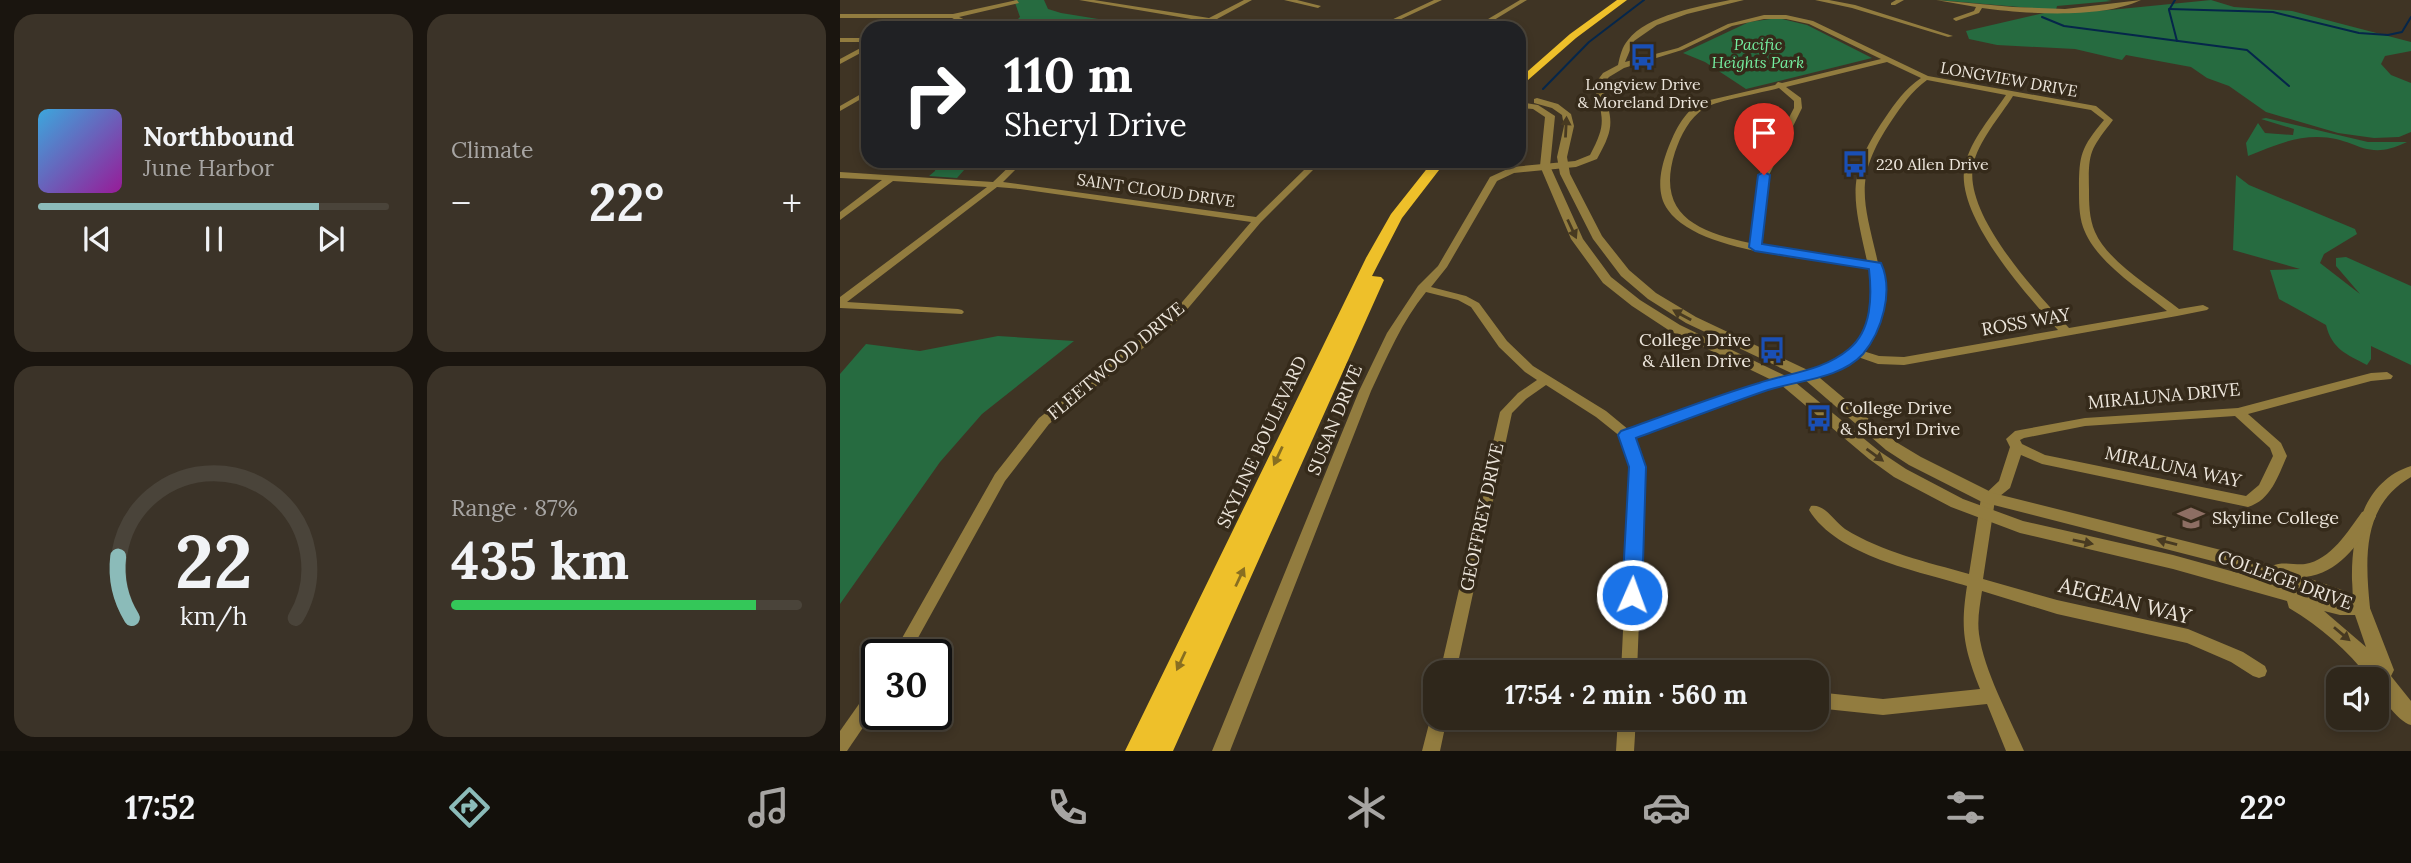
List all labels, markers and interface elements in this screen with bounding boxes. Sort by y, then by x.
park label: Pacific Heights Park [1712,34,1804,72]
bus stop icon: Longview Drive & Moreland Drive [1628,42,1658,72]
text: 110 m [1004,43,1133,105]
icon: right [889,49,980,140]
street label: LONGVIEW DRIVE [1939,57,2079,101]
place label: Longview Drive & Moreland Drive [1578,74,1709,112]
pin [1734,103,1794,175]
text: Sheryl Drive [1004,104,1187,145]
icon: arrive [1745,114,1783,152]
one-way arrow [1561,116,1572,138]
text: Northbound [143,120,294,153]
text: Climate [451,135,533,164]
bus stop icon: 220 Allen Drive [1840,149,1870,179]
text: June Harbor [143,153,274,182]
place label: 220 Allen Drive [1876,154,1989,174]
text: 22° [589,169,664,235]
street label: SAINT CLOUD DRIVE [1076,169,1236,211]
text: − [451,179,471,227]
text: + [782,179,802,227]
one-way arrow [1566,219,1578,239]
icon: previous [78,220,116,258]
icon: pause [195,220,233,258]
icon: next [312,220,350,258]
street label: FLEETWOOD DRIVE [1042,297,1189,425]
street label: ROSS WAY [1980,302,2073,341]
one-way arrow [1672,309,1691,321]
place label: College Drive & Allen Drive [1639,328,1751,372]
bus stop icon: College Drive & Allen Drive [1757,335,1787,365]
street label: SKYLINE BOULEVARD [1212,352,1312,532]
street label: SUSAN DRIVE [1302,361,1367,478]
street label: MIRALUNA DRIVE [2087,377,2241,414]
place label: College Drive & Sheryl Drive [1840,396,1960,440]
bus stop icon: College Drive & Sheryl Drive [1804,403,1834,433]
street label: GEOFFREY DRIVE [1455,441,1508,593]
street label: MIRALUNA WAY [2103,441,2244,492]
one-way arrow [1273,446,1284,466]
one-way arrow [1866,448,1884,462]
text: Range · 87% [451,493,578,522]
school or university icon: Skyline College [2176,503,2206,533]
place label: Skyline College [2212,506,2339,529]
text: 22 [175,515,252,608]
text: 435 km [451,527,629,593]
one-way arrow [2156,536,2177,546]
one-way arrow [2072,537,2094,548]
street label: COLLEGE DRIVE [2215,544,2356,615]
position arrow [1595,558,1669,632]
one-way arrow [1234,567,1245,588]
street label: AEGEAN WAY [2055,571,2195,630]
text: km/h [180,599,247,631]
one-way arrow [2333,626,2351,641]
speed limit sign: 30 [861,639,952,730]
one-way arrow [1175,651,1186,671]
map controls [2326,667,2389,730]
button: sound [2326,667,2389,730]
text: 17:54 · 2 min · 560 m [1505,678,1747,711]
icon: directions [445,783,494,832]
icon: music [744,783,793,832]
icon: phone [1043,783,1092,832]
icon: climate [1342,783,1391,832]
icon: car [1642,783,1691,832]
icon: filters [1941,783,1990,832]
text: 17:52 [125,787,195,828]
text: 22° [2240,787,2286,828]

